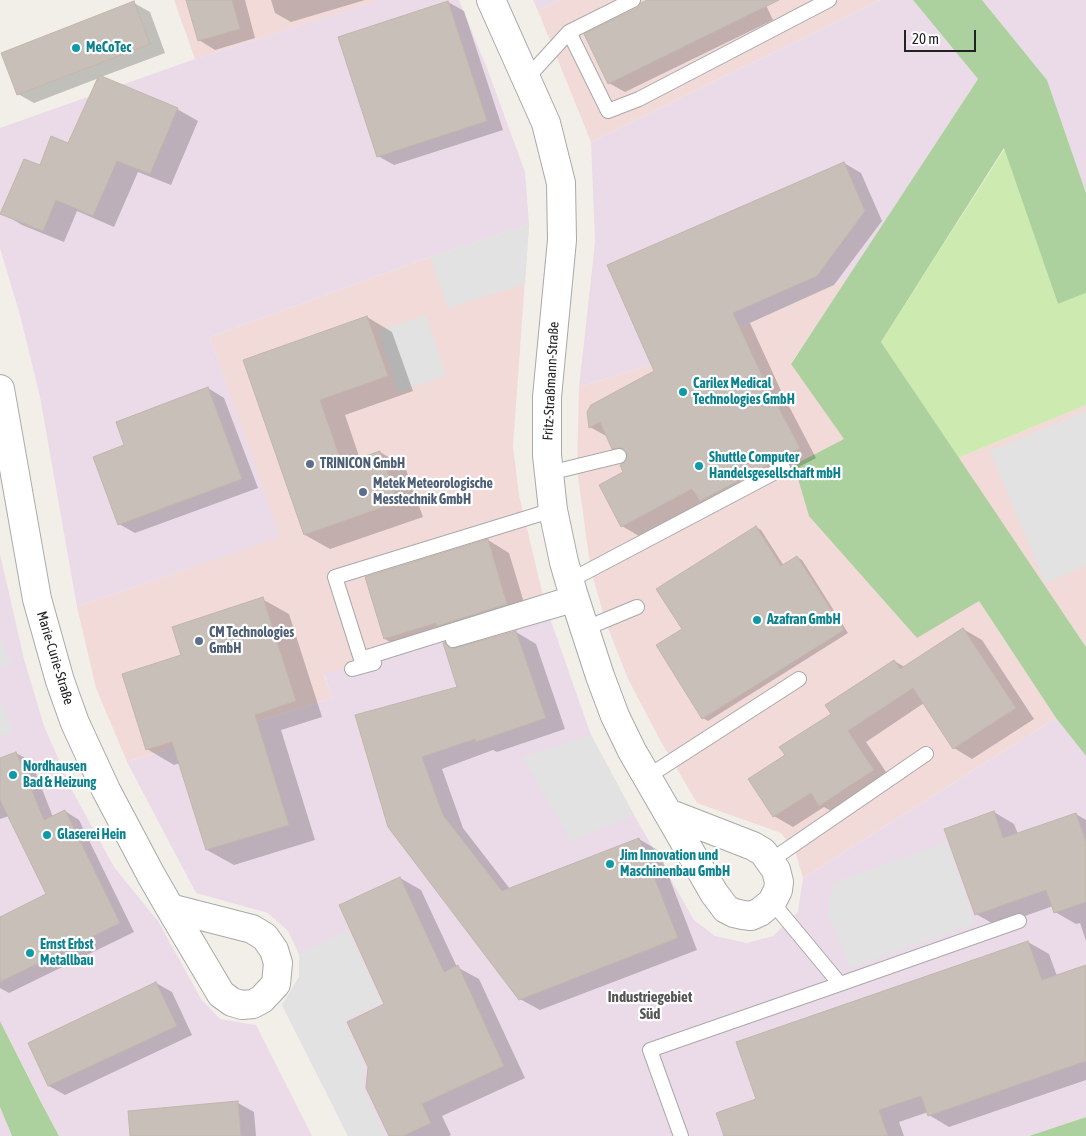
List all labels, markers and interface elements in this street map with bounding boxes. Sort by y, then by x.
scale bar [906,20,978,52]
text: 20 m [912,30,939,47]
place label: MeCoTec [86,40,131,56]
marker: MeCoTec [70,42,82,54]
street label: Fritz-Straßmann-Straße [539,321,563,441]
place label: Carilex Medical Technologies GmbH [693,376,795,408]
marker: Carilex Medical Technologies GmbH [677,386,689,398]
place label: Shuttle Computer Handelsgesellschaft mbH [709,450,841,482]
place label: TRINICON GmbH [320,456,405,472]
marker: TRINICON GmbH [304,458,316,470]
marker: Shuttle Computer Handelsgesellschaft mbH [693,460,705,472]
place label: Metek Meteorologische Messtechnik GmbH [373,476,493,508]
marker: Metek Meteorologische Messtechnik GmbH [357,486,369,498]
street label: Marie-Curie-Straße [33,609,77,707]
place label: Azafran GmbH [767,612,841,628]
marker: Azafran GmbH [751,614,763,626]
place label: CM Technologies GmbH [209,625,294,658]
marker: CM Technologies GmbH [193,635,205,647]
place label: Nordhausen Bad & Heizung [23,759,96,792]
marker: Nordhausen Bad & Heizung [7,769,19,781]
place label: Glaserei Hein [57,827,126,843]
marker: Glaserei Hein [41,829,53,841]
place label: Jim Innovation und Maschinenbau GmbH [620,848,730,880]
marker: Jim Innovation und Maschinenbau GmbH [604,858,616,870]
place label: Ernst Erbst Metallbau [40,937,94,970]
marker: Ernst Erbst Metallbau [24,947,36,959]
district label: Industriegebiet Süd [608,988,692,1023]

